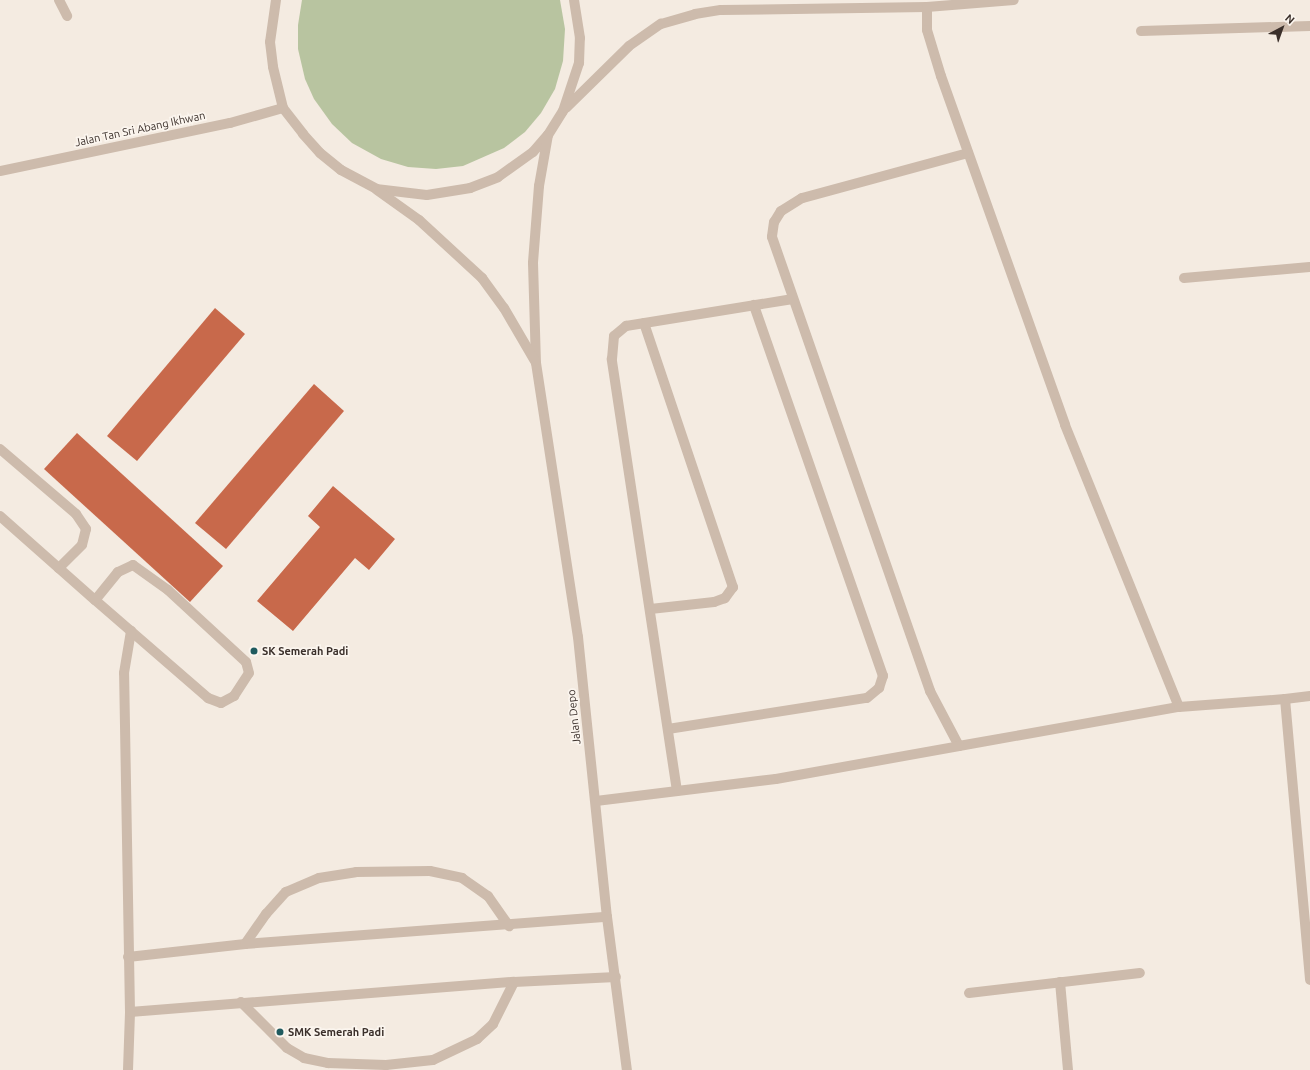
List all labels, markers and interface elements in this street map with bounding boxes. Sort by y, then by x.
north arrow [1262,8,1302,48]
text: N [1283,12,1297,26]
street label: Jalan Tan Sri Abang Ikhwan [74,109,206,149]
place label: SK Semerah Padi [262,644,348,658]
marker: SK Semerah Padi [249,646,259,656]
street label: Jalan Depo [565,689,583,745]
place label: SMK Semerah Padi [288,1025,384,1039]
marker: SMK Semerah Padi [275,1027,285,1037]

